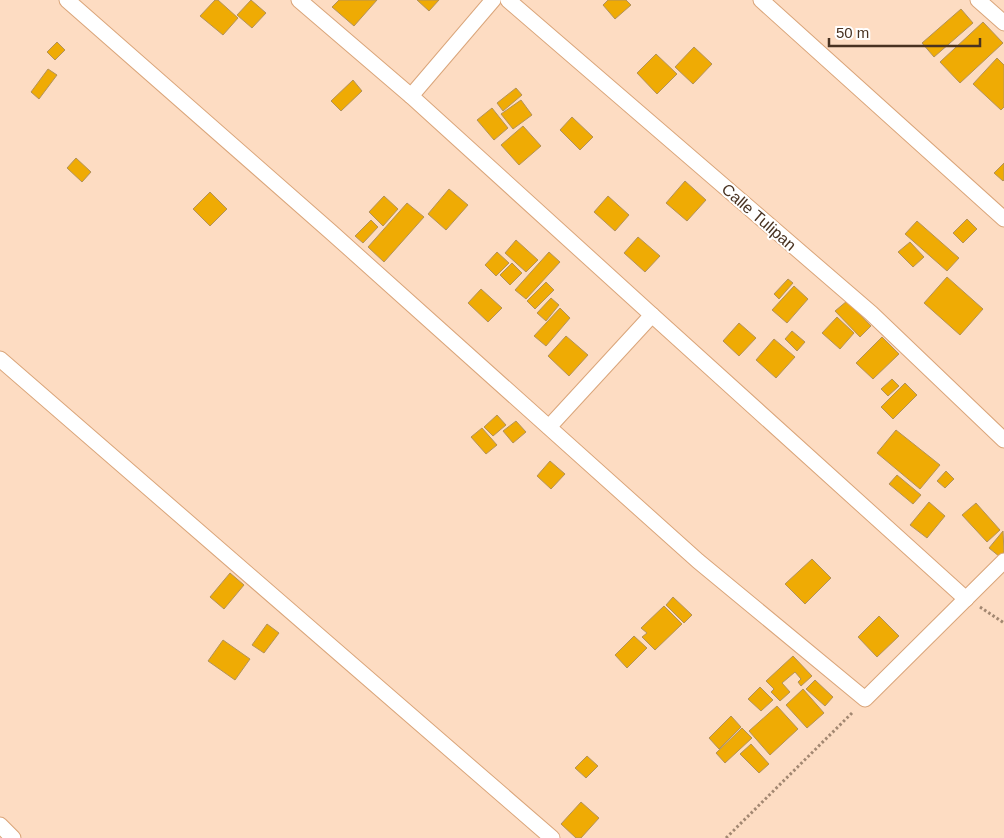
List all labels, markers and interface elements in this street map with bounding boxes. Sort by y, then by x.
scale bar [829,15,980,47]
text: 50 m [836,24,869,41]
street label: Calle Tulipan [719,180,799,254]

